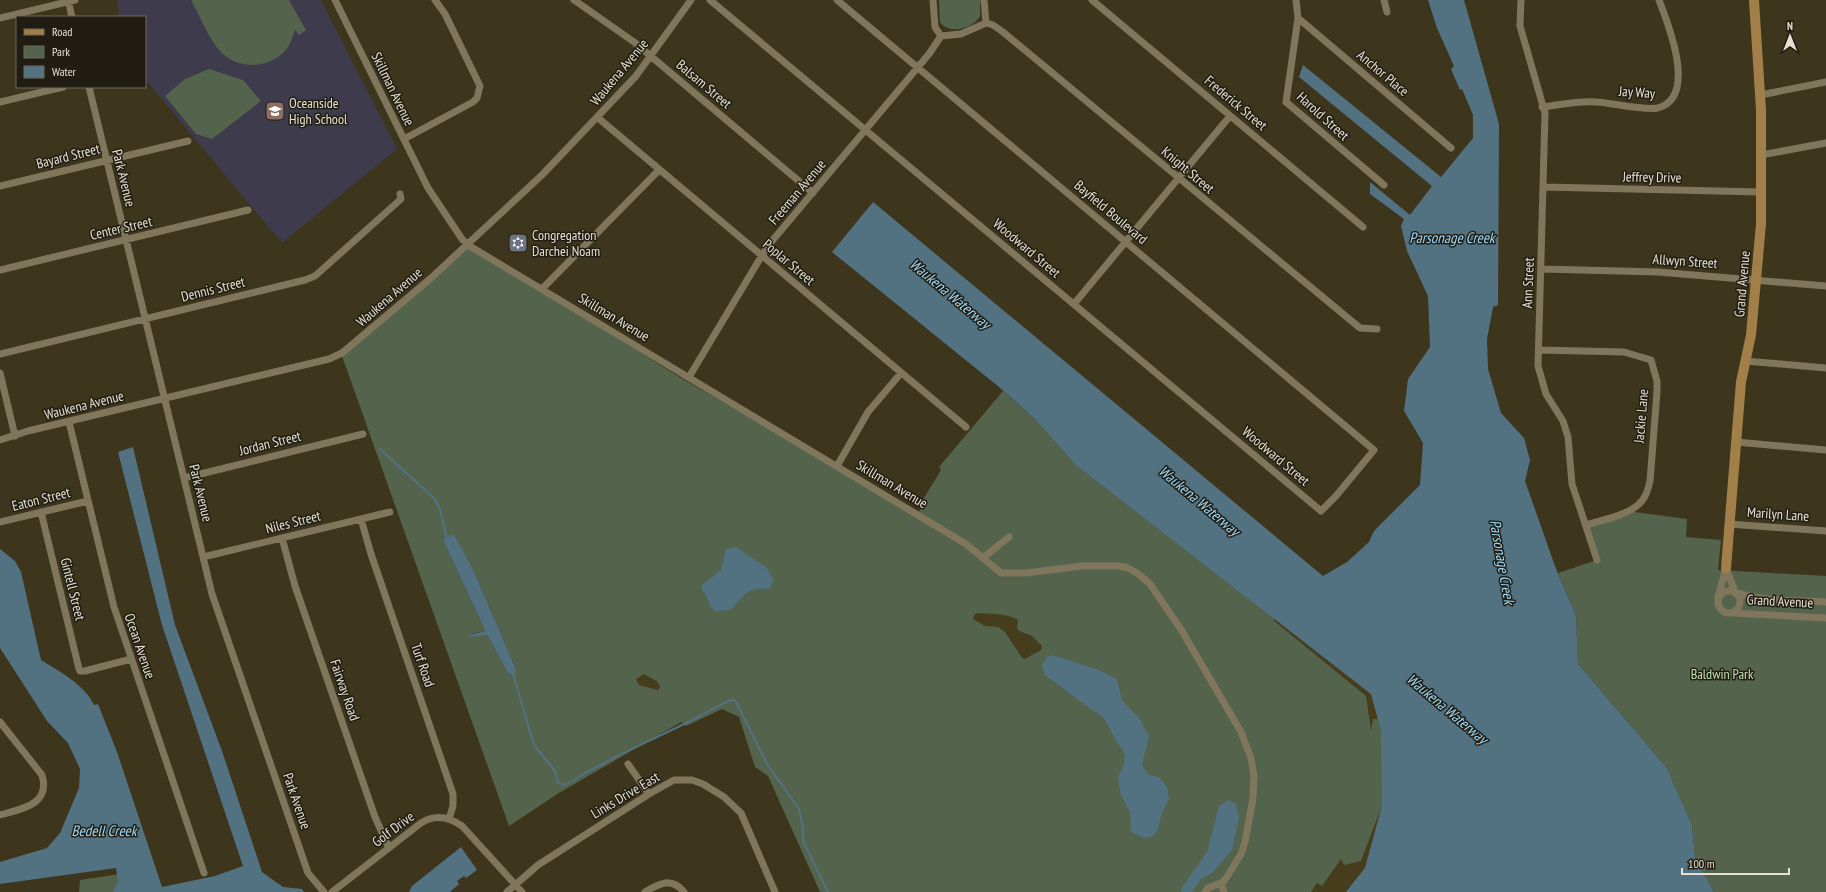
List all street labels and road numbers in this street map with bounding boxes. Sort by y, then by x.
street label: Waukena Avenue [586,35,652,109]
street label: Anchor Place [1353,46,1413,100]
street label: Skillman Avenue [367,49,419,129]
street label: Balsam Street [673,56,736,112]
street label: Frederick Street [1201,72,1271,134]
street label: Jay Way [1617,82,1657,102]
street label: Harold Street [1293,88,1353,144]
street label: Bayard Street [34,139,102,173]
street label: Knight Street [1158,143,1218,197]
street label: Park Avenue [108,147,140,209]
street label: Freeman Avenue [764,155,830,228]
street label: Jeffrey Drive [1621,167,1682,187]
street label: Bayfield Boulevard [1071,176,1151,248]
street label: Center Street [88,212,154,244]
street label: Woodward Street [990,215,1065,282]
street label: Poplar Street [759,235,819,289]
street label: Allwyn Street [1652,250,1718,272]
street label: Grand Avenue [1730,250,1754,318]
street label: Ann Street [1518,257,1538,309]
street label: Waukena Avenue [352,263,426,331]
street label: Dennis Street [179,272,247,306]
street label: Skillman Avenue [575,289,653,345]
street label: Waukena Avenue [42,386,126,424]
street label: Jackie Lane [1630,388,1652,445]
street label: Woodward Street [1239,423,1314,490]
street label: Jordan Street [236,427,303,460]
street label: Skillman Avenue [853,456,931,512]
street label: Park Avenue [185,462,217,524]
street label: Eaton Street [10,483,72,515]
street label: Marilyn Lane [1746,503,1810,525]
street label: Niles Street [264,506,323,538]
street label: Gintell Street [57,556,90,622]
street label: Grand Avenue [1746,590,1814,612]
street label: Ocean Avenue [120,611,160,681]
street label: Turf Road [407,641,439,689]
street label: Fairway Road [326,657,364,723]
street label: Links Drive East [587,767,663,822]
street label: Park Avenue [279,770,315,832]
street label: Golf Drive [368,807,418,851]

